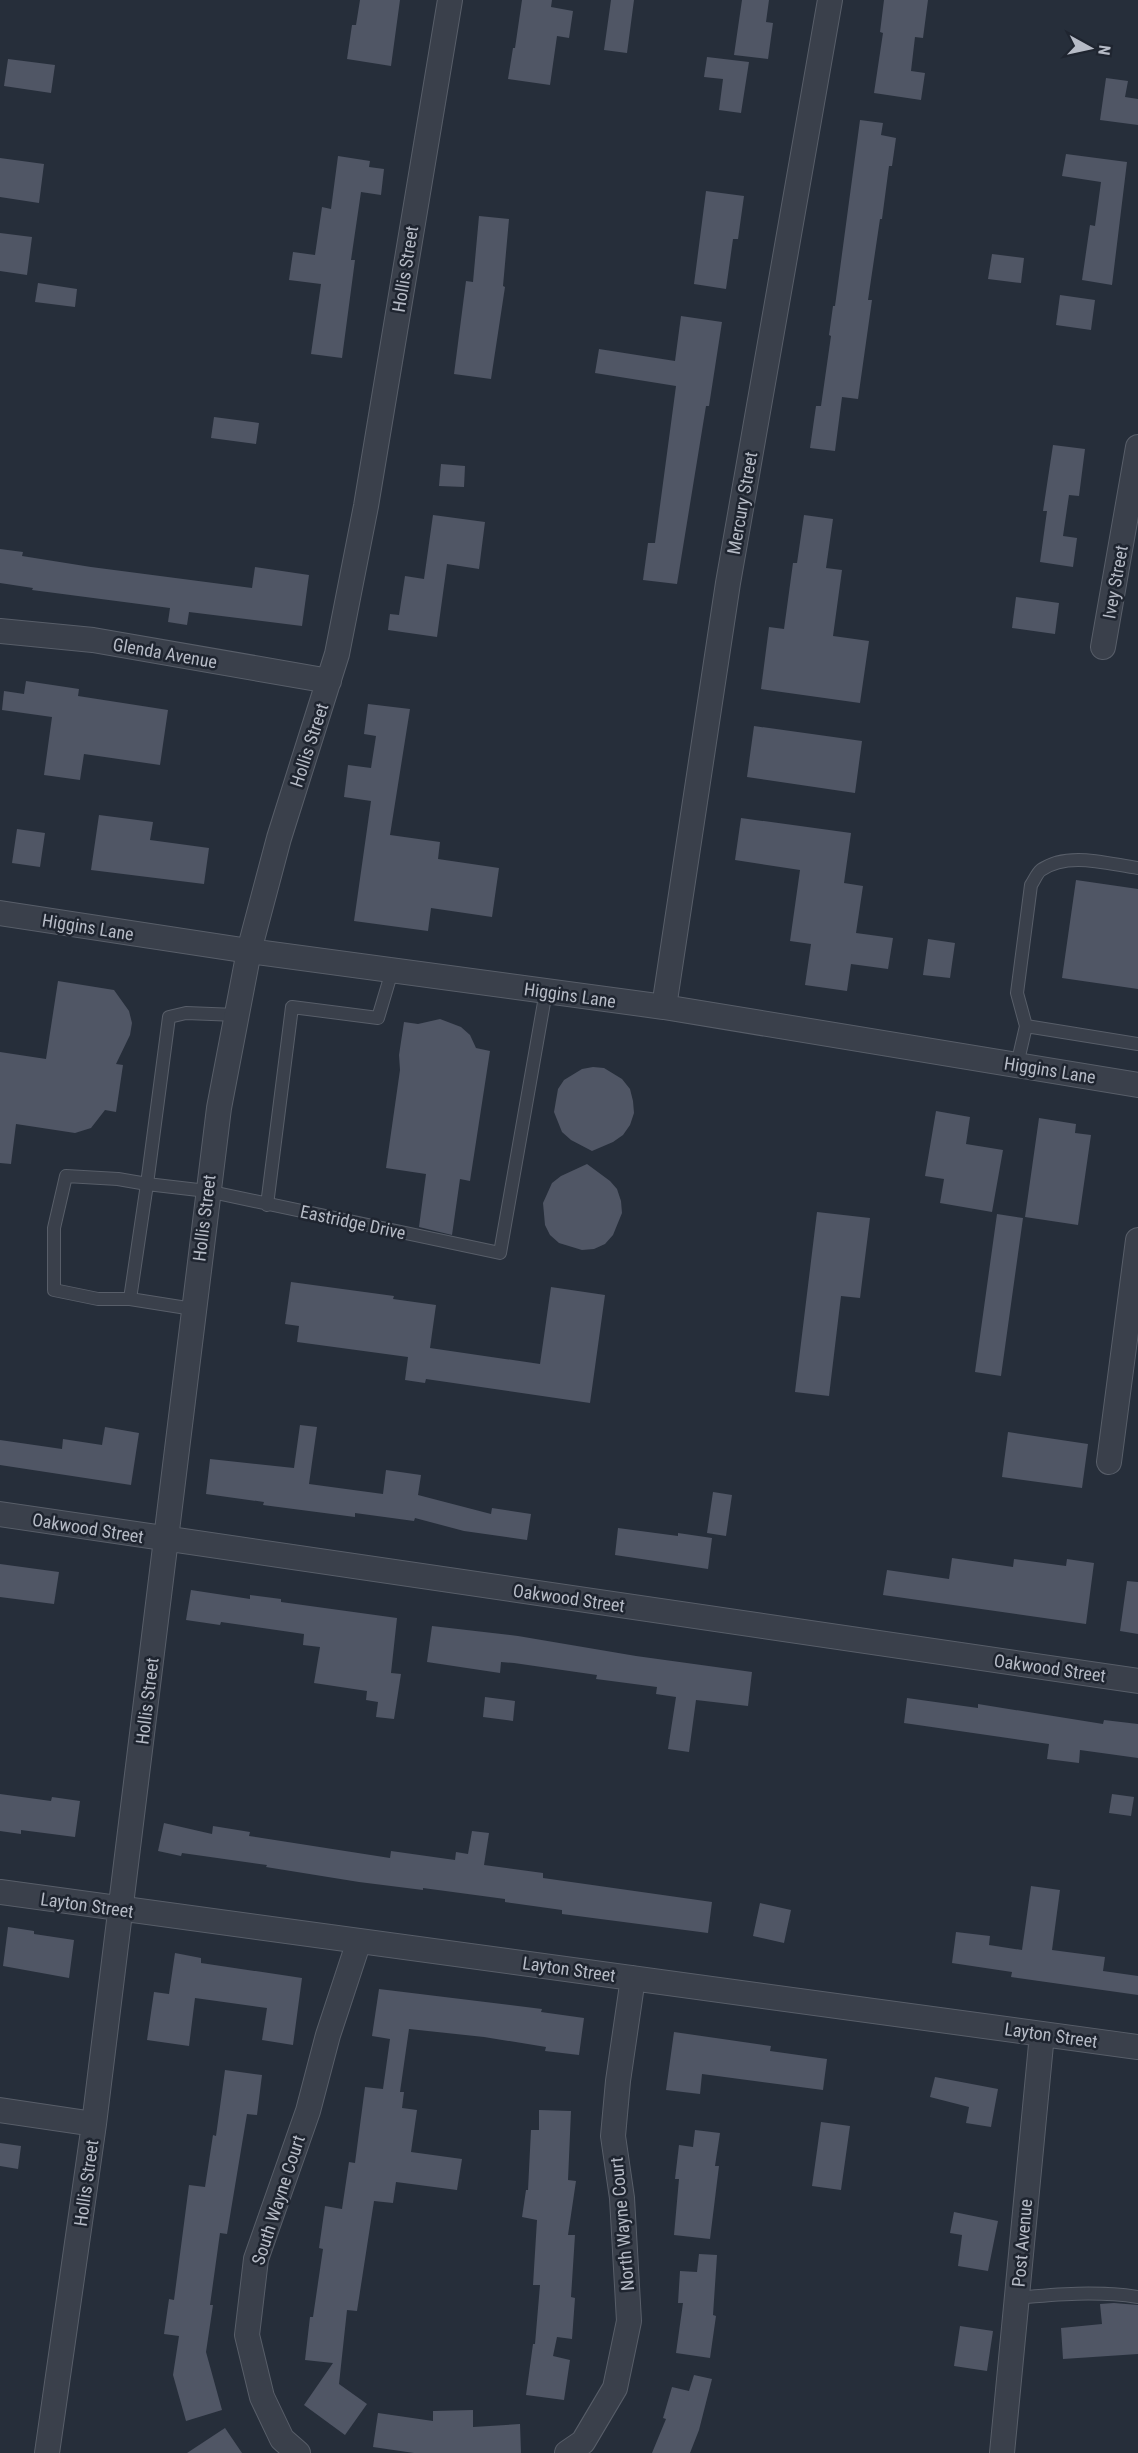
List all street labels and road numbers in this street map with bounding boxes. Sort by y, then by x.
street label: Hollis Street [388,224,422,314]
street label: Mercury Street [723,450,761,556]
street label: Ivey Street [1098,544,1132,620]
street label: Glenda Avenue [111,634,219,672]
street label: Hollis Street [286,700,332,790]
street label: Higgins Lane [41,909,135,945]
street label: Higgins Lane [523,978,617,1012]
street label: Higgins Lane [1003,1052,1097,1088]
street label: Hollis Street [188,1173,220,1263]
street label: Eastridge Drive [298,1201,408,1243]
street label: Oakwood Street [31,1509,145,1547]
street label: Oakwood Street [512,1580,626,1616]
street label: Oakwood Street [993,1650,1107,1686]
street label: Hollis Street [131,1656,163,1746]
street label: Layton Street [39,1888,135,1922]
street label: Layton Street [521,1952,617,1986]
street label: Layton Street [1003,2018,1099,2052]
street label: South Wayne Court [247,2133,309,2267]
street label: Hollis Street [70,2138,102,2228]
street label: North Wayne Court [606,2156,638,2292]
street label: Post Avenue [1008,2198,1036,2288]

